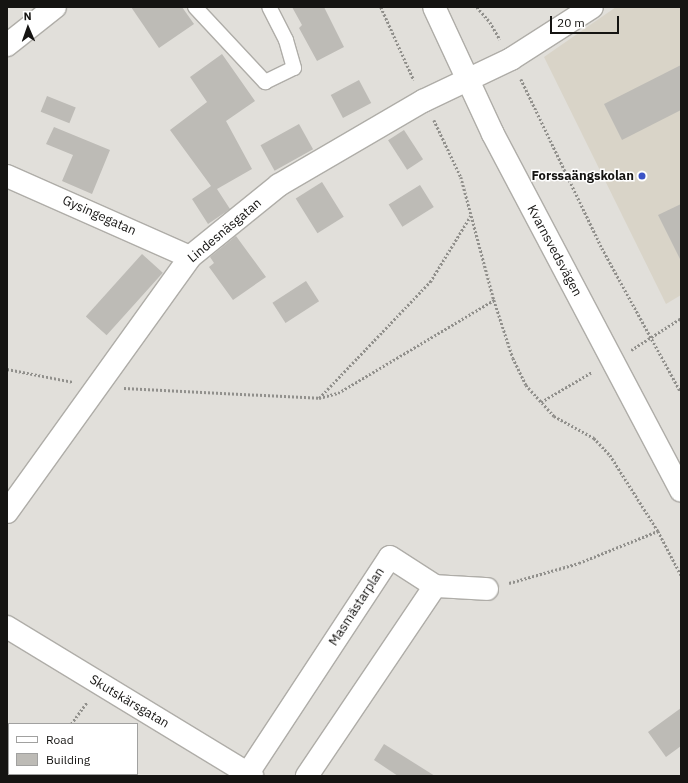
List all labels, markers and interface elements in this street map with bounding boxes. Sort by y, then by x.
north arrow [8,8,48,48]
scale bar [552,8,621,34]
text: N [23,9,32,23]
text: 20 m [557,15,585,30]
place label: Forssaängskolan [531,168,634,184]
marker: Forssaängskolan [637,171,647,181]
street label: Gysingegatan [60,193,138,239]
street label: Lindesnäsgatan [185,196,265,266]
street label: Kvarnsvedsvägen [523,203,585,299]
street label: Masmästarplan [326,565,388,649]
street label: Skutskärsgatan [86,672,172,732]
legend [8,723,138,775]
text: Road [46,732,74,747]
text: Building [46,752,90,767]

